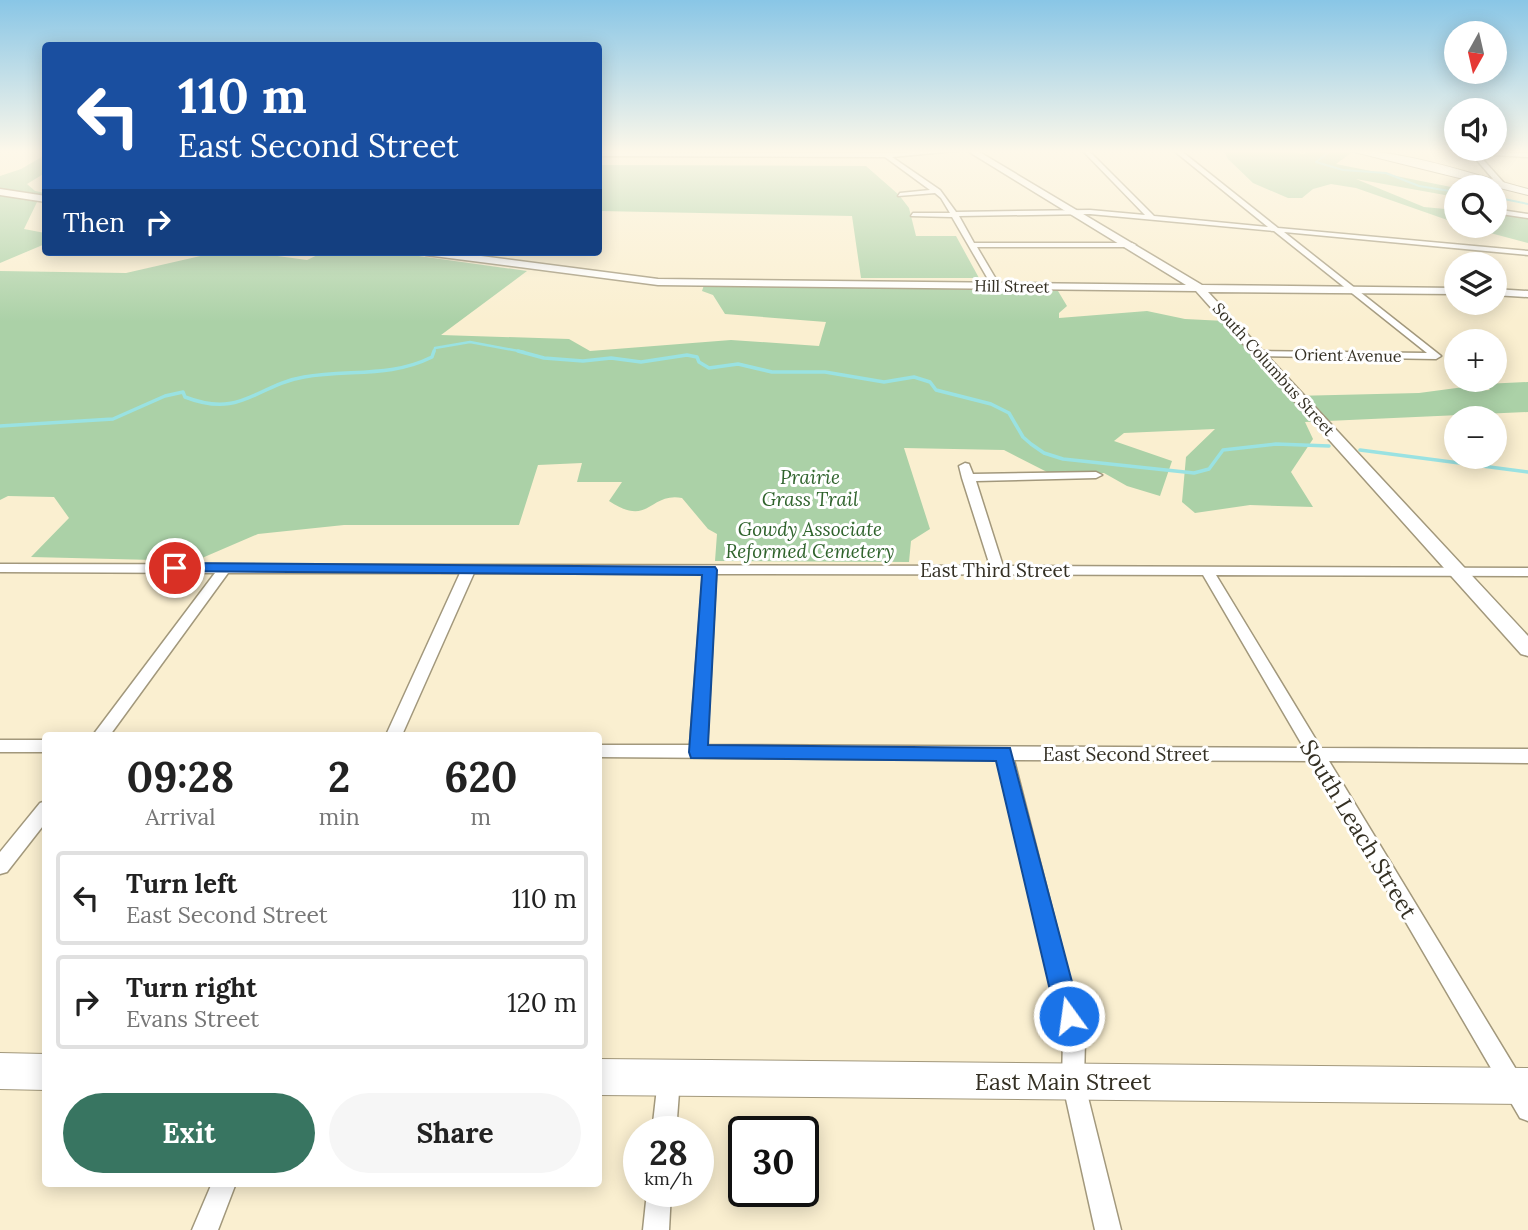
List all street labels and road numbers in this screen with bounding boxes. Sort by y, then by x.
street label: Hill Street [974,275,1051,297]
street label: South Columbus Street [1209,298,1340,440]
street label: Orient Avenue [1294,344,1402,366]
street label: East Third Street [920,558,1071,582]
street label: South Leach Street [1294,734,1424,924]
street label: East Second Street [1043,742,1210,766]
street label: East Main Street [975,1067,1151,1096]

